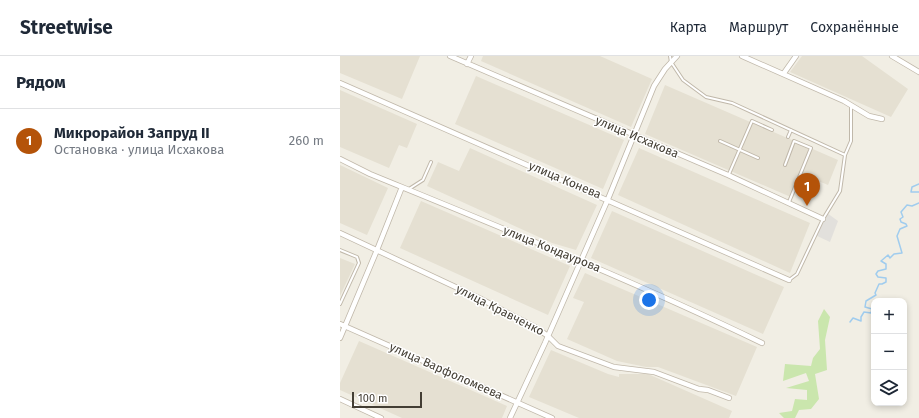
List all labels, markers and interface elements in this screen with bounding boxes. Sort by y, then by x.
text: Streetwise [20,16,113,39]
text: Карта [670,19,707,36]
text: Маршрут [729,19,788,36]
text: Сохранённые [810,19,899,36]
text: Рядом [16,72,66,93]
street label: улица Исхакова [593,113,681,161]
text: Микрорайон Запруд II [54,124,210,142]
text: 1 [26,133,32,148]
text: 260 m [289,133,324,148]
text: Остановка · улица Исхакова [54,142,224,157]
street label: улица Конева [527,158,603,202]
pin: 1 [794,173,820,206]
street label: улица Кондаурова [501,223,603,275]
street label: улица Кравченко [454,282,546,338]
your location [639,290,659,310]
map controls [871,298,907,406]
button: + [871,298,907,334]
button: − [871,334,907,370]
street label: улица Варфоломеева [387,340,505,402]
button: layers [871,370,907,406]
scale bar [352,390,422,409]
text: 100 m [358,392,387,405]

